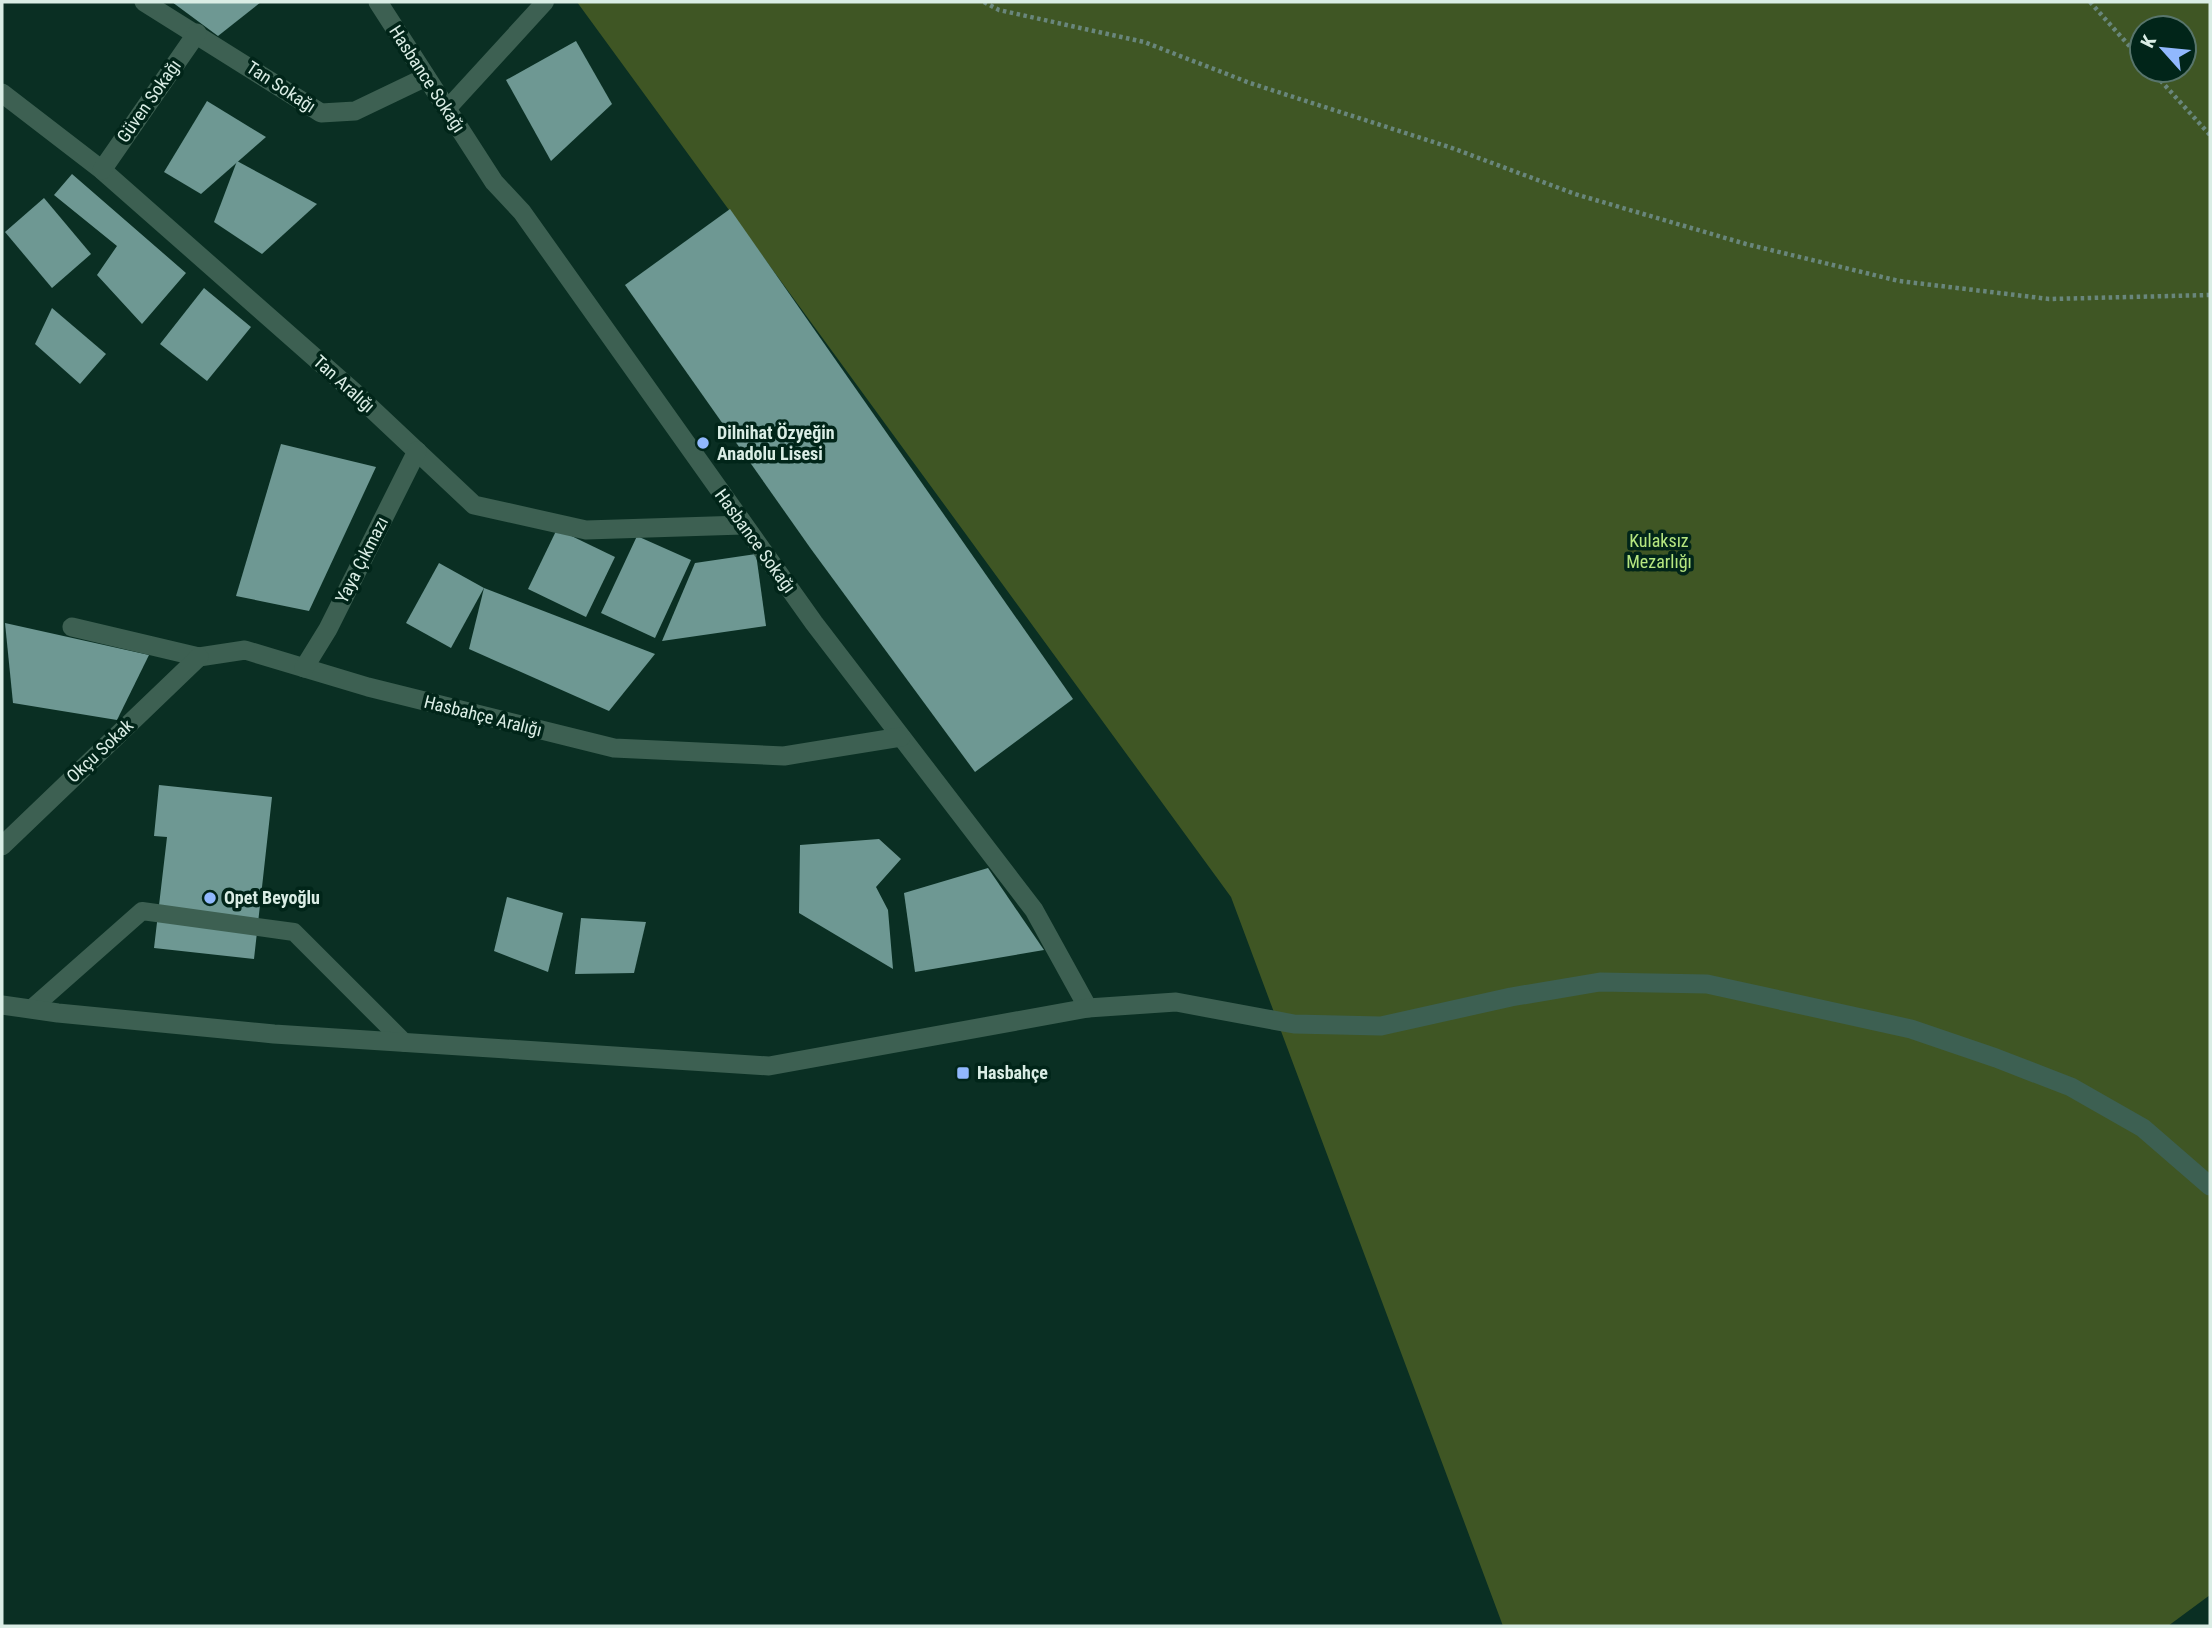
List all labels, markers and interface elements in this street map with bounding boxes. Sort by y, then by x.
north arrow [2128,14,2198,84]
street label: Hasbance Sokağı [385,21,470,136]
text: K [2136,31,2161,51]
street label: Güven Sokağı [112,55,185,146]
street label: Tan Sokağı [243,57,320,117]
street label: Tan Aralığı [309,351,379,417]
place label: Dilnihat Özyeğin Anadolu Lisesi [717,422,835,464]
marker: Dilnihat Özyeğin Anadolu Lisesi [695,435,711,451]
street label: Hasbance Sokağı [711,485,800,597]
street label: Yaya Çıkmazı [331,513,392,607]
park label: Kulaksız Mezarlığı [1626,530,1692,572]
street label: Hasbahçe Aralığı [422,691,544,740]
street label: Okçu Sokak [62,715,137,787]
place label: Opet Beyoğlu [224,887,320,908]
marker: Opet Beyoğlu [202,890,218,906]
place label: Hasbahçe [977,1062,1048,1083]
marker: Hasbahçe [955,1065,971,1081]

